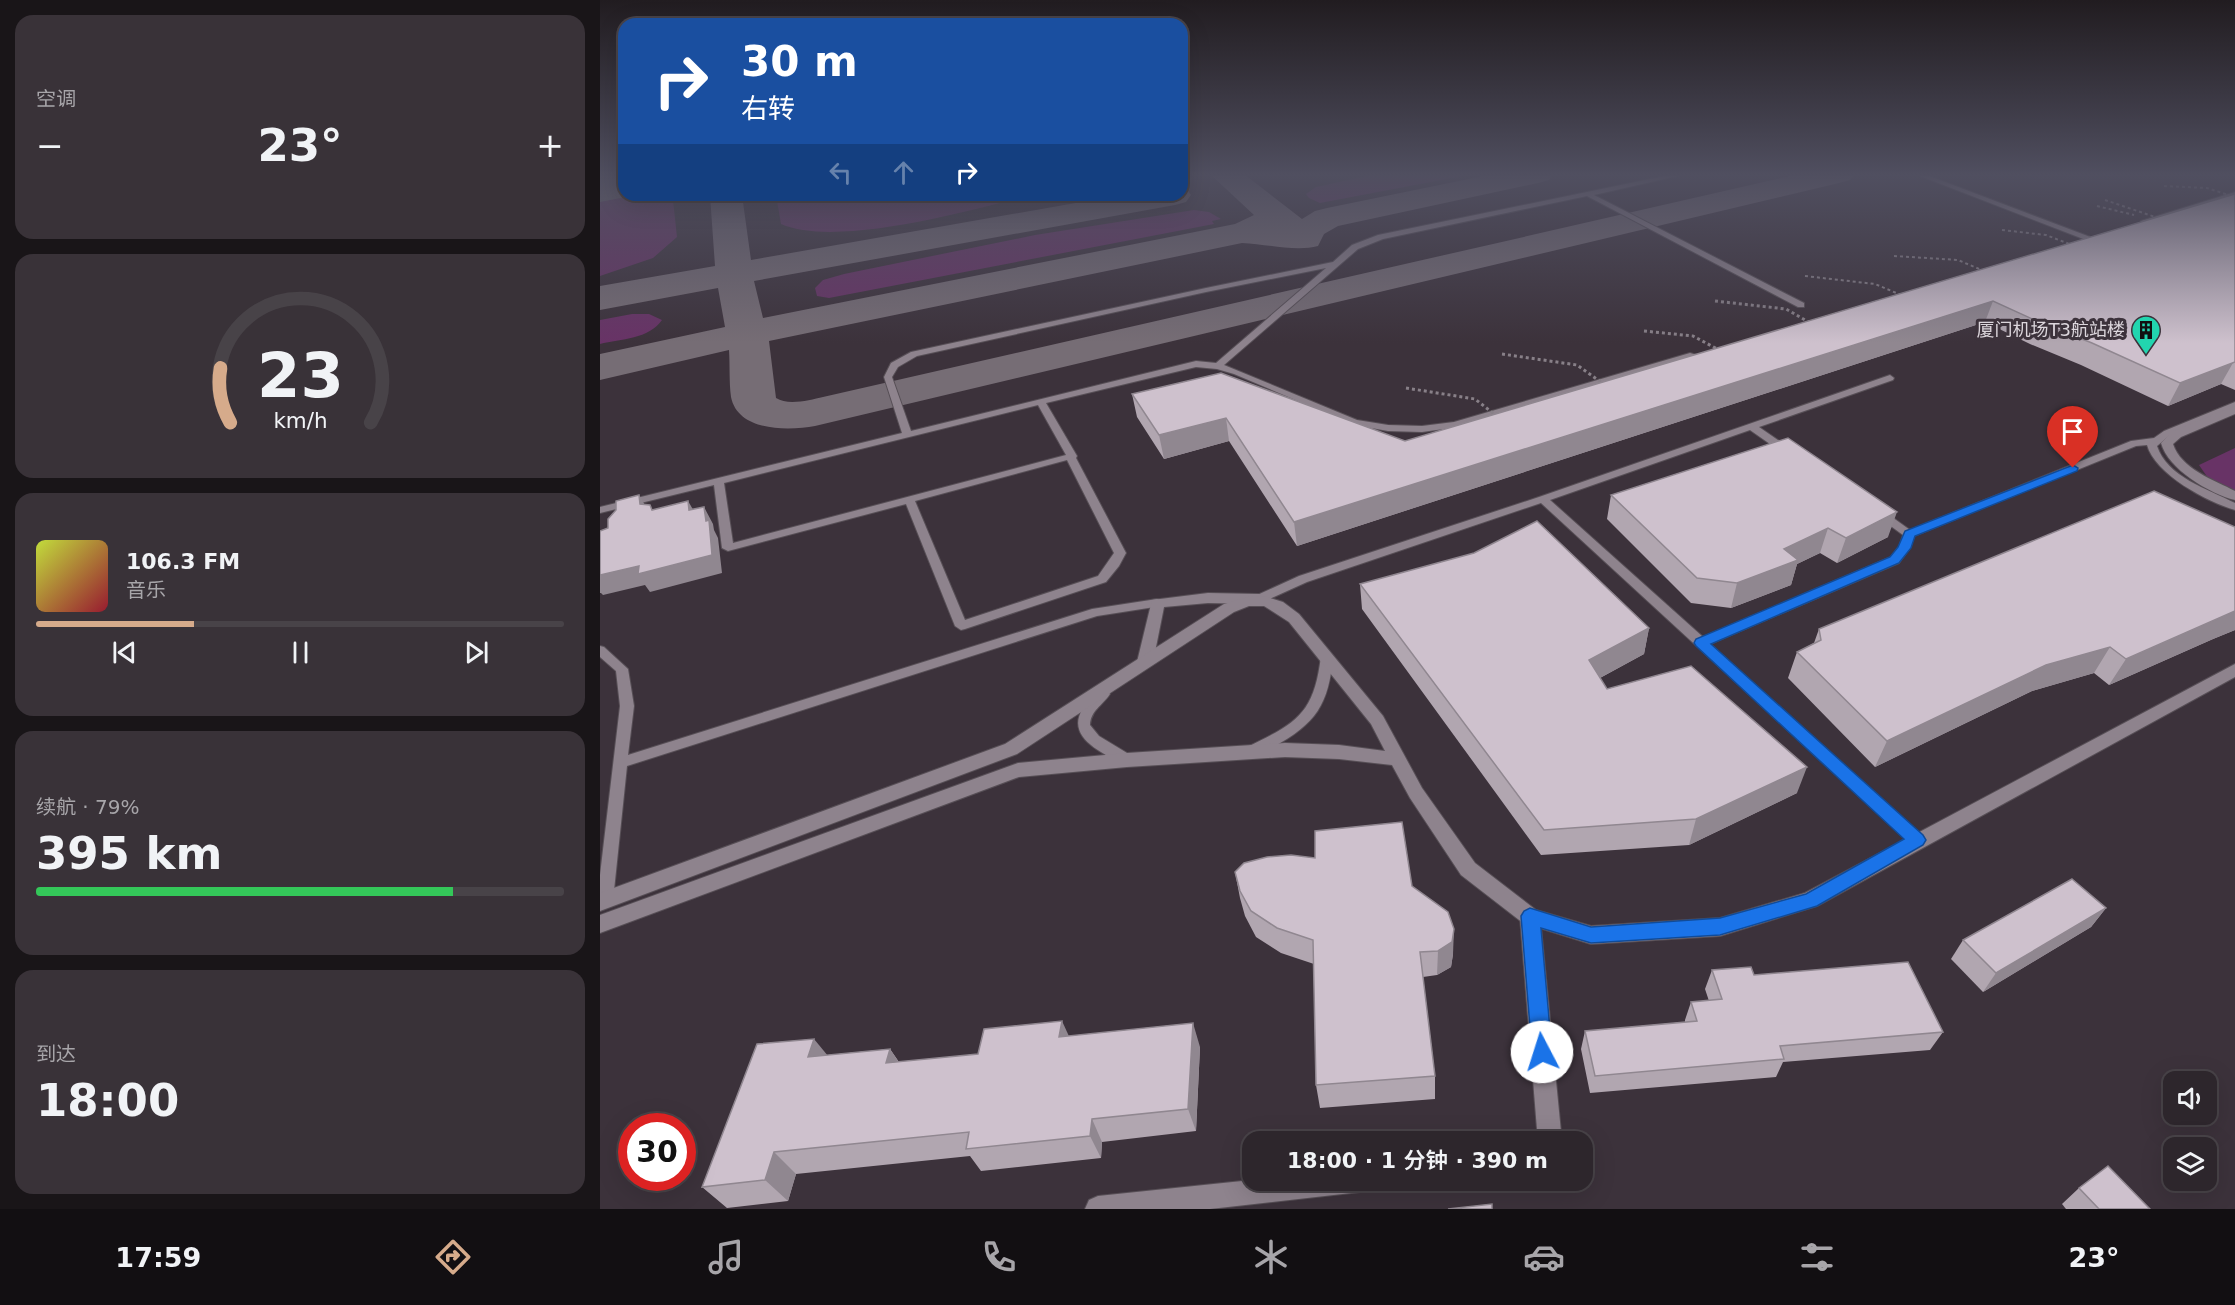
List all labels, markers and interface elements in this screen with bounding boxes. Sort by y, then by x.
text: 30 m [741,37,858,86]
icon: right [642,42,720,120]
text: 空调 [36,87,76,111]
text: 右转 [741,93,795,124]
text: 23° [257,119,343,172]
text: − [36,126,64,165]
text: + [536,126,564,165]
icon: left [824,156,857,189]
icon: ahead [887,156,920,189]
icon: right [950,156,983,189]
building icon: 厦门机场T3航站楼 [2130,314,2162,356]
place label: 厦门机场T3航站楼 [1977,319,2125,340]
text: 23 [257,339,343,412]
pin [2047,406,2098,468]
text: km/h [273,408,327,433]
icon: arrive [2056,415,2089,448]
text: 106.3 FM [126,549,240,574]
text: 音乐 [126,578,166,602]
icon: previous [108,636,141,669]
icon: pause [284,636,317,669]
icon: next [460,636,493,669]
text: 续航 · 79% [36,795,140,819]
text: 395 km [36,827,222,880]
position arrow [1510,1020,1574,1084]
text: 到达 [36,1042,76,1066]
map controls [2163,1071,2217,1191]
button: sound [2163,1071,2217,1125]
text: 18:00 [36,1074,179,1127]
speed limit sign: 30 [618,1113,696,1191]
button: layers [2163,1137,2217,1191]
text: 18:00 · 1 分钟 · 390 m [1287,1148,1548,1173]
icon: directions [432,1236,474,1278]
icon: music [705,1236,747,1278]
icon: phone [978,1236,1020,1278]
icon: climate [1250,1236,1292,1278]
icon: car [1523,1236,1565,1278]
icon: filters [1796,1236,1838,1278]
text: 17:59 [115,1242,201,1273]
text: 23° [2068,1242,2120,1273]

